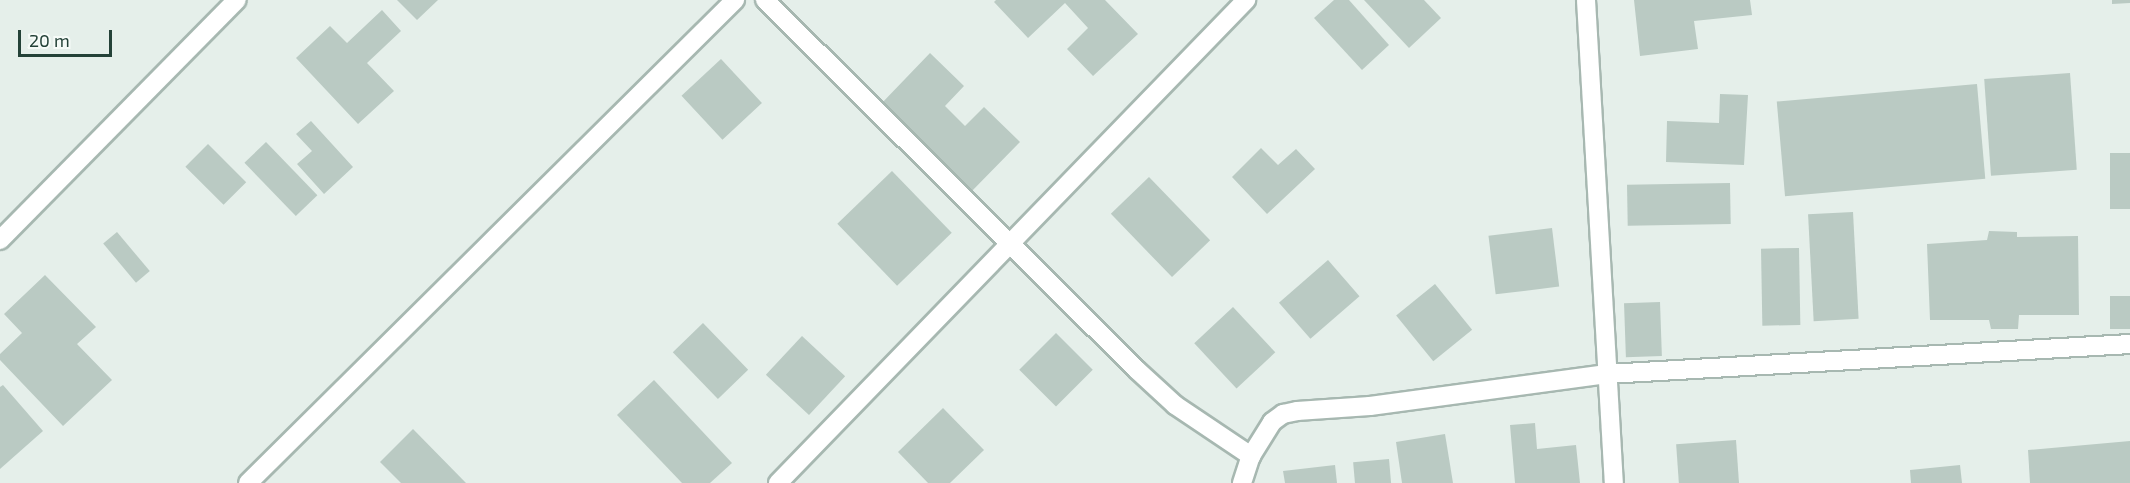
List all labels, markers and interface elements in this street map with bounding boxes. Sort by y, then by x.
scale bar [21,18,116,56]
text: 20 m [29,29,70,51]

